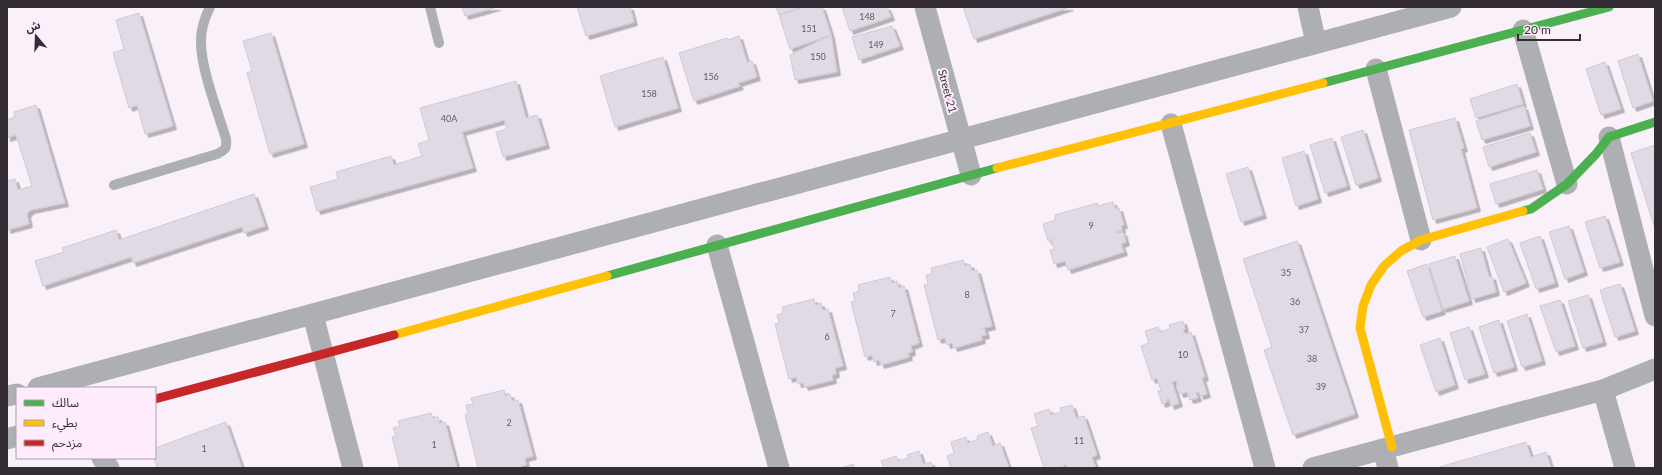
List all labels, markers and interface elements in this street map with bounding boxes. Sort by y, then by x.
house number: 148 [859,11,875,22]
north arrow [16,16,56,56]
scale bar [1518,16,1580,42]
text: ش [23,17,42,36]
text: 20 m [1524,22,1551,37]
house number: 151 [801,23,817,34]
house number: 149 [868,39,884,50]
house number: 150 [810,51,826,62]
street label: Street 21 [936,68,960,114]
house number: 156 [703,71,719,82]
house number: 158 [641,88,657,99]
house number: 40A [441,113,458,124]
house number: 9 [1088,220,1094,231]
house number: 35 [1281,267,1291,278]
house number: 8 [964,289,970,300]
house number: 36 [1290,296,1300,307]
house number: 7 [890,308,896,319]
house number: 37 [1299,324,1309,335]
house number: 6 [824,331,830,342]
house number: 10 [1178,349,1188,360]
house number: 38 [1307,353,1317,364]
house number: 39 [1316,381,1326,392]
legend [16,387,156,459]
text: سالك [52,395,79,410]
text: بطيء [52,415,78,433]
house number: 2 [506,417,512,428]
text: مزدحم [52,435,82,452]
house number: 11 [1074,435,1084,446]
house number: 1 [431,439,437,450]
house number: 1 [201,443,207,454]

